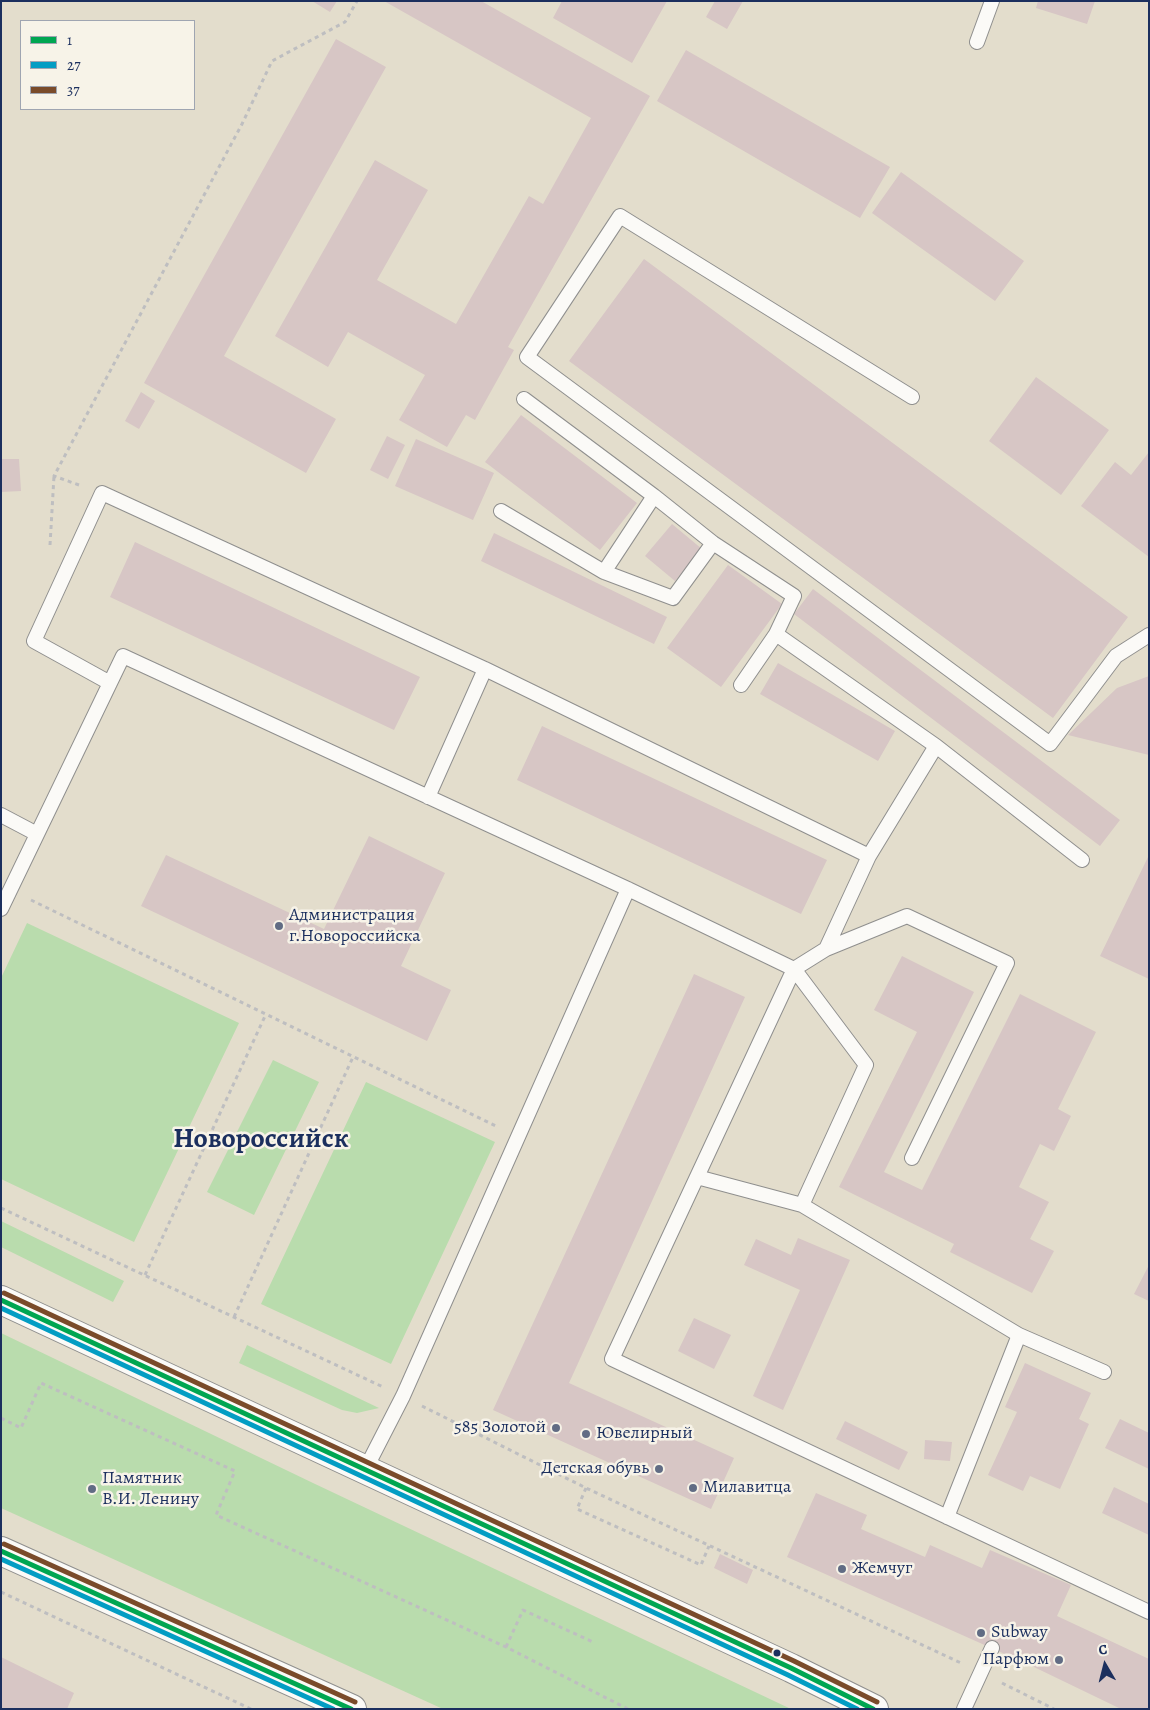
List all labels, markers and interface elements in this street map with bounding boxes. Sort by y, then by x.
legend [20,20,195,110]
text: 1 [67,30,72,50]
text: 27 [67,55,80,75]
text: 37 [67,80,80,100]
place label: Администрация г.Новороссийска [289,905,421,948]
marker: Администрация г.Новороссийска [273,920,285,932]
district label: Новороссийск [173,1123,349,1157]
place label: 585 Золотой [454,1417,546,1439]
marker: 585 Золотой [550,1422,562,1434]
place label: Ювелирный [596,1423,693,1445]
marker: Ювелирный [580,1428,592,1440]
place label: Детская обувь [541,1458,649,1480]
marker: Детская обувь [653,1463,665,1475]
place label: Памятник В.И. Ленину [102,1468,199,1510]
place label: Милавитца [703,1477,791,1499]
marker: Милавитца [687,1482,699,1494]
marker: Памятник В.И. Ленину [86,1483,98,1495]
place label: Жемчуг [852,1558,912,1580]
marker: Жемчуг [836,1563,848,1575]
place label: Subway [991,1622,1048,1644]
marker: Subway [975,1627,987,1639]
north arrow [1080,1640,1130,1690]
text: С [1097,1640,1108,1660]
unlabelled marker [772,1648,782,1658]
place label: Парфюм [983,1649,1049,1671]
marker: Парфюм [1053,1654,1065,1666]

